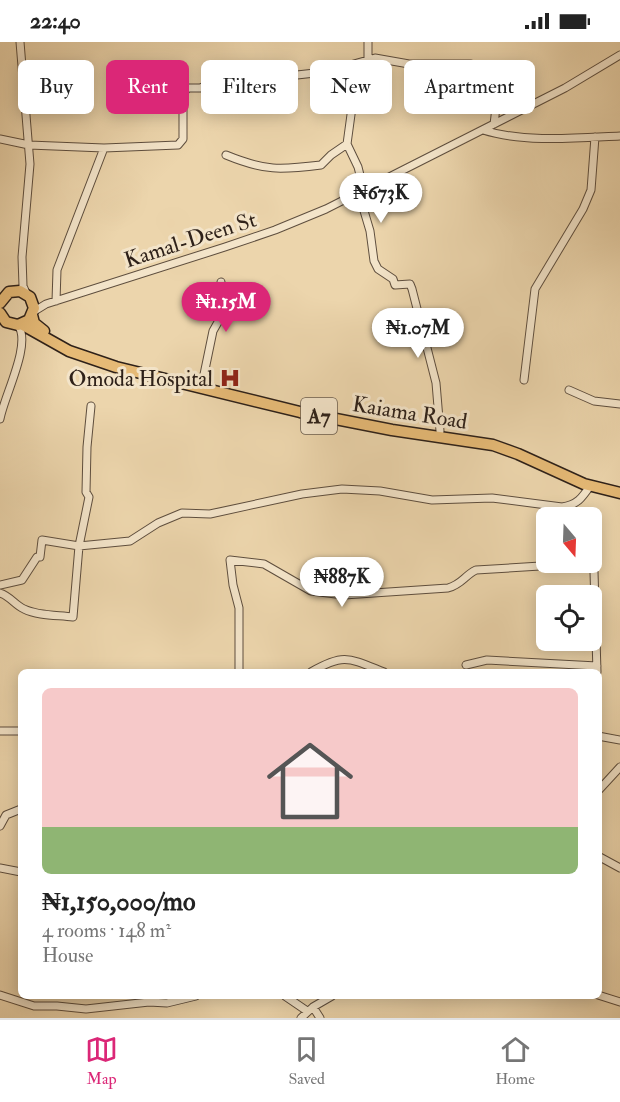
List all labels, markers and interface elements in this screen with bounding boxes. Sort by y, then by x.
text: 22:40 [30,7,81,35]
chip: Buy [18,60,94,114]
chip: Rent [106,60,189,114]
chip: Filters [201,60,298,114]
chip: New [310,60,392,114]
chip: Apartment [404,60,535,114]
pin: ₦673K [339,173,423,224]
text: ₦673K [353,180,409,205]
street label: Kamal-Deen St [121,205,260,274]
pin: ₦1.15M [177,282,275,333]
text: ₦1.15M [196,289,256,314]
pin: ₦1.07M [369,308,467,359]
text: ₦1.07M [386,315,450,340]
place label: Omoda Hospital [69,365,213,394]
hospital icon: Omoda Hospital [218,366,242,390]
street label: Kaiama Road [350,390,470,436]
road number: A7 [301,398,337,434]
north arrow [536,507,602,573]
map controls [536,507,602,651]
pin: ₦887K [300,557,384,608]
text: ₦887K [314,564,370,589]
button: locate [536,585,602,651]
icon: home [256,727,364,835]
text: ₦1,150,000/mo [42,886,195,918]
text: 4 rooms · 148 m² [42,918,171,943]
text: House [42,943,93,968]
tab: Map [85,1033,118,1089]
tab: Saved [288,1033,325,1089]
tab: Home [495,1033,535,1089]

